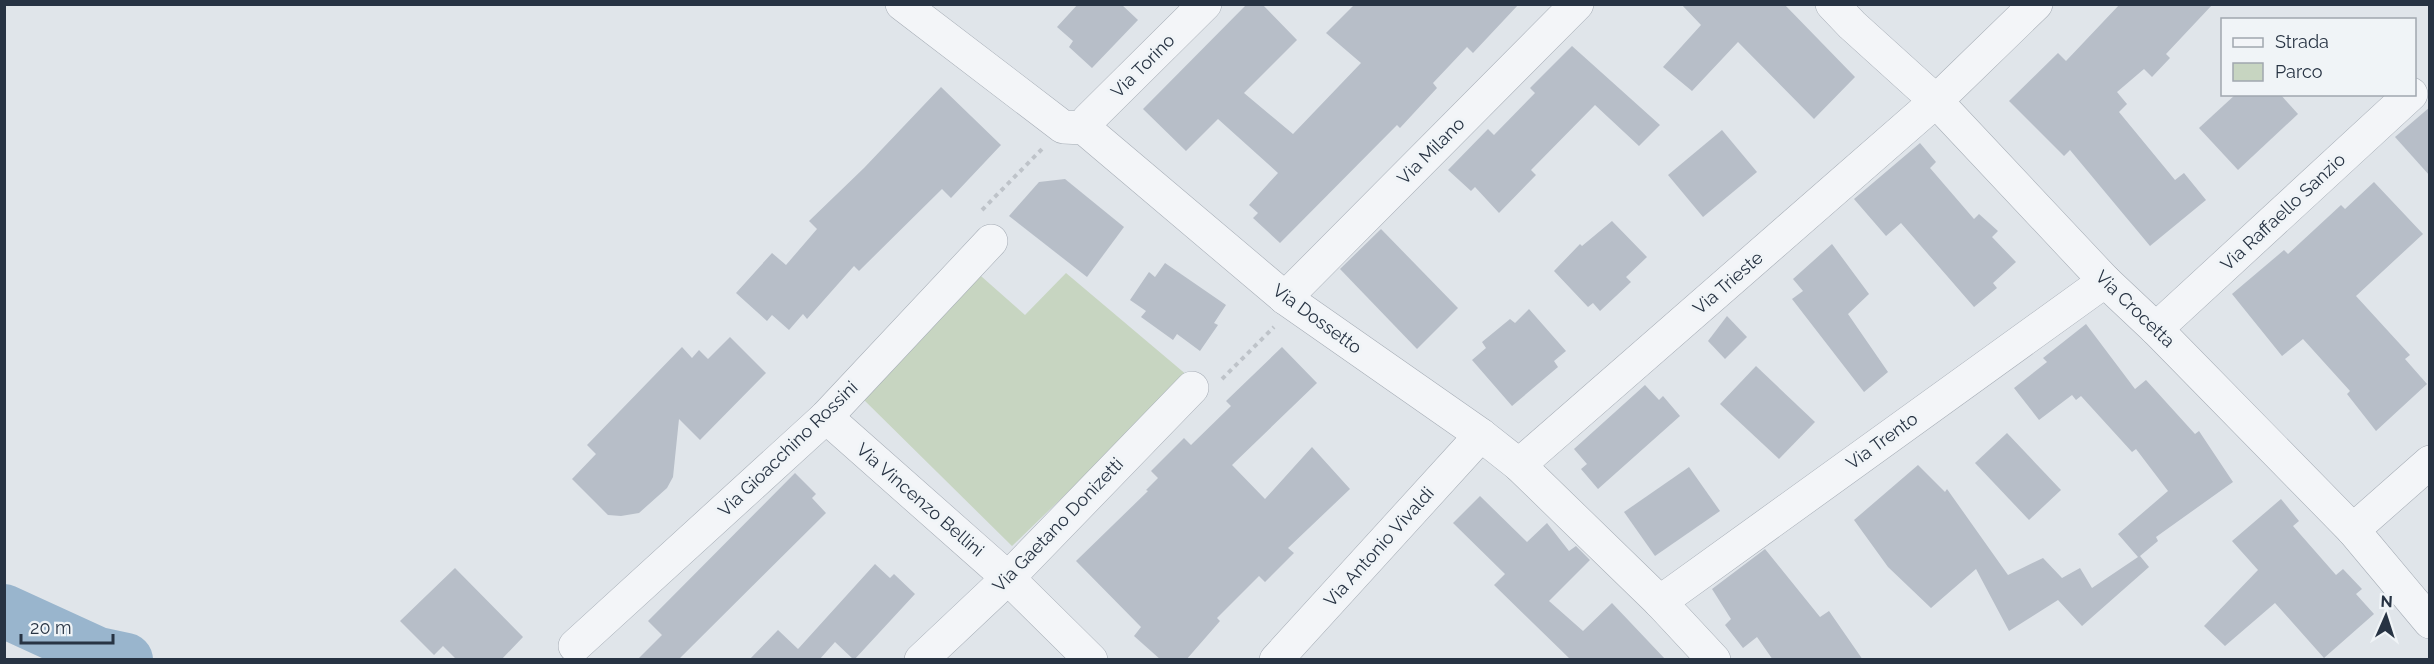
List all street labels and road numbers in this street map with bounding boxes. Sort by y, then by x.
street label: Via Torino [1107,29,1179,102]
street label: Via Milano [1393,113,1469,189]
street label: Via Raffaello Sanzio [2216,148,2349,275]
street label: Via Trieste [1689,246,1767,319]
street label: Via Crocetta [2091,266,2179,352]
street label: Via Dossetto [1269,279,1366,358]
street label: Via Gioacchino Rossini [714,377,862,521]
street label: Via Trento [1842,408,1922,473]
street label: Via Vincenzo Bellini [852,439,988,561]
street label: Via Gaetano Donizetti [988,453,1127,596]
street label: Via Antonio Vivaldi [1319,483,1438,611]

